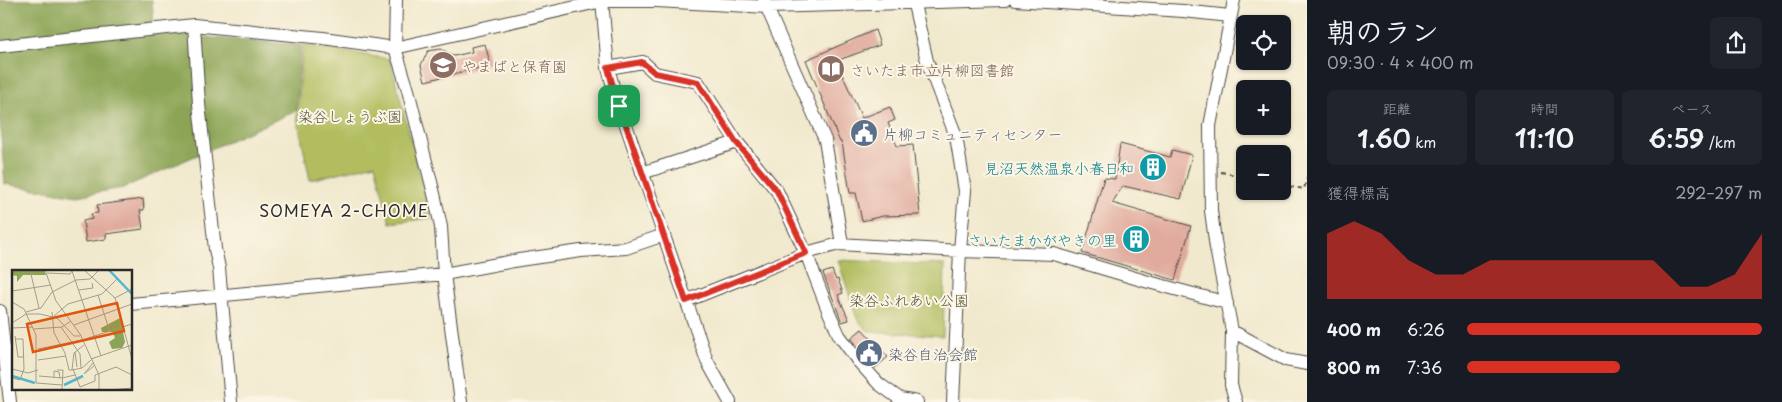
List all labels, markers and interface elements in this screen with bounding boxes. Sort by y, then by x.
text: 朝のラン [1327,9,1439,52]
map controls [1236,15,1291,200]
button: locate [1236,15,1291,70]
button: share [1710,17,1762,69]
school or university icon: やまばと保育園 [428,50,458,80]
text: 09:30 · 4 × 400 m [1327,50,1474,74]
place label: やまばと保育園 [462,54,567,77]
library icon: さいたま市立片柳図書館 [816,54,846,84]
place label: さいたま市立片柳図書館 [850,58,1014,81]
button: + [1236,80,1291,135]
pin [598,85,640,127]
icon: arrive [605,92,633,120]
text: 距離 [1383,98,1411,119]
text: 時間 [1530,98,1558,119]
text: ペース [1672,98,1713,119]
park label: 染谷しょうぶ園 [298,104,402,127]
public building icon: 片柳コミュニティセンター [849,118,879,148]
text: 1.60 [1357,119,1411,157]
text: 11:10 [1515,119,1574,157]
text: 6:59 [1649,119,1704,157]
place label: 片柳コミュニティセンター [883,122,1062,145]
text: km [1411,132,1436,153]
text: /km [1704,132,1736,153]
button: − [1236,145,1291,200]
building icon: 見沼天然温泉小春日和 [1138,152,1168,182]
place label: 見沼天然温泉小春日和 [984,156,1134,179]
text: 獲得標高 [1327,180,1391,204]
text: 292–297 m [1675,180,1762,204]
district label: SOMEYA 2-CHOME [259,198,429,222]
building icon: さいたまかがやきの里 [1121,224,1151,254]
place label: さいたまかがやきの里 [968,228,1117,251]
inset map [12,270,132,390]
park label: 染谷ふれあい公園 [849,288,969,311]
text: 400 m [1327,317,1381,341]
text: 6:26 [1407,317,1445,341]
public building icon: 染谷自治会館 [854,338,884,368]
place label: 染谷自治会館 [888,342,978,365]
text: 800 m [1327,355,1380,379]
text: 7:36 [1407,355,1442,379]

